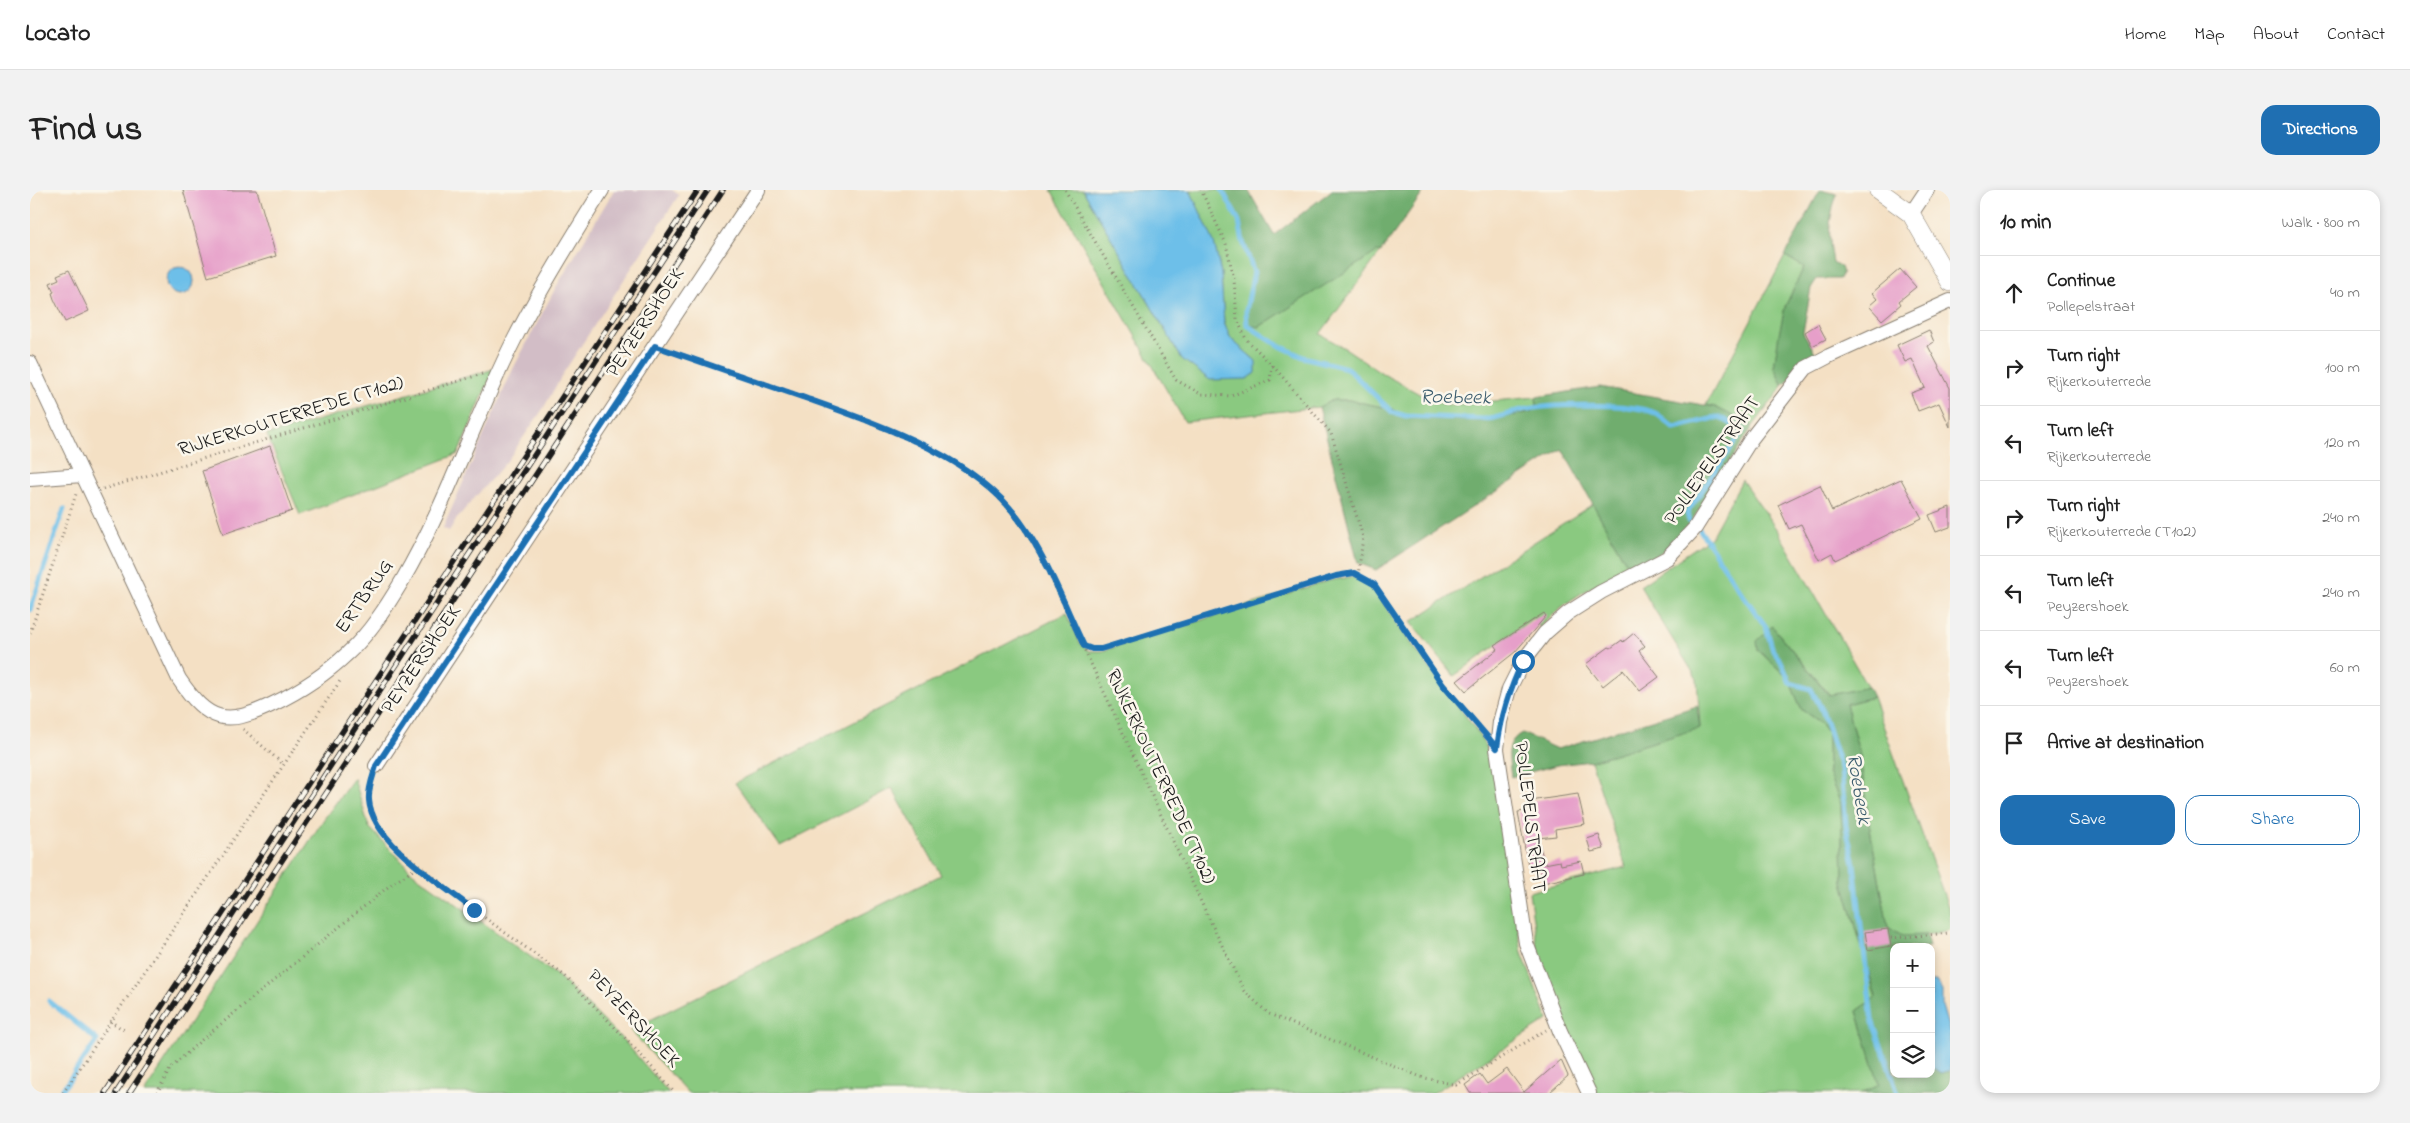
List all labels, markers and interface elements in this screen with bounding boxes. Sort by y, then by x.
text: Locato [25,17,91,52]
text: Home [2125,22,2166,48]
text: Map [2194,22,2225,48]
text: About [2253,22,2299,48]
text: Contact [2327,22,2385,48]
text: Find us [30,105,142,156]
button: Directions [2261,105,2380,155]
text: 10 min [2000,208,2051,238]
text: Walk · 800 m [2282,211,2360,235]
street label: PEYZERSHOEK [600,262,693,384]
text: Continue [2047,268,2115,295]
icon: ahead [2000,279,2028,307]
text: 40 m [2330,281,2360,305]
text: Pollepelstraat [2047,295,2135,319]
text: Turn right [2047,343,2120,370]
icon: right [2000,354,2028,382]
text: 100 m [2325,356,2360,380]
street label: RIJKERKOUTERREDE (T102) [175,369,407,465]
text: Rijkerkouterrede [2047,370,2151,394]
water label: Roebeek [1419,382,1492,414]
street label: POLLEPELSTRAAT [1658,391,1768,531]
text: Turn left [2047,418,2114,445]
icon: left [2000,429,2028,457]
text: 120 m [2324,431,2360,455]
text: Rijkerkouterrede [2047,445,2151,469]
text: Turn right [2047,493,2120,520]
icon: right [2000,504,2028,532]
text: 240 m [2322,506,2360,530]
text: Rijkerkouterrede (T102) [2047,520,2196,544]
street label: ERTBRUG [329,554,401,640]
text: Turn left [2047,568,2114,595]
icon: left [2000,579,2028,607]
text: 240 m [2322,581,2360,605]
text: Peyzershoek [2047,595,2128,619]
street label: PEYZERSHOEK [375,600,469,720]
text: Turn left [2047,643,2114,670]
route start [1512,650,1535,673]
icon: left [2000,654,2028,682]
text: 60 m [2330,656,2360,680]
street label: RIJKERKOUTERREDE (T102) [1097,665,1223,889]
text: Peyzershoek [2047,670,2128,694]
icon: arrive [2000,729,2028,757]
text: Arrive at destination [2047,730,2204,757]
street label: POLLEPELSTRAAT [1505,740,1553,894]
water label: Roebeek [1838,752,1878,827]
button: Save [2000,795,2175,845]
button: Share [2185,795,2360,845]
route end [463,899,486,922]
map controls [1890,943,1935,1078]
button: + [1890,943,1935,988]
street label: PEYZERSHOEK [580,963,687,1075]
button: − [1890,988,1935,1033]
button: layers [1890,1033,1935,1078]

